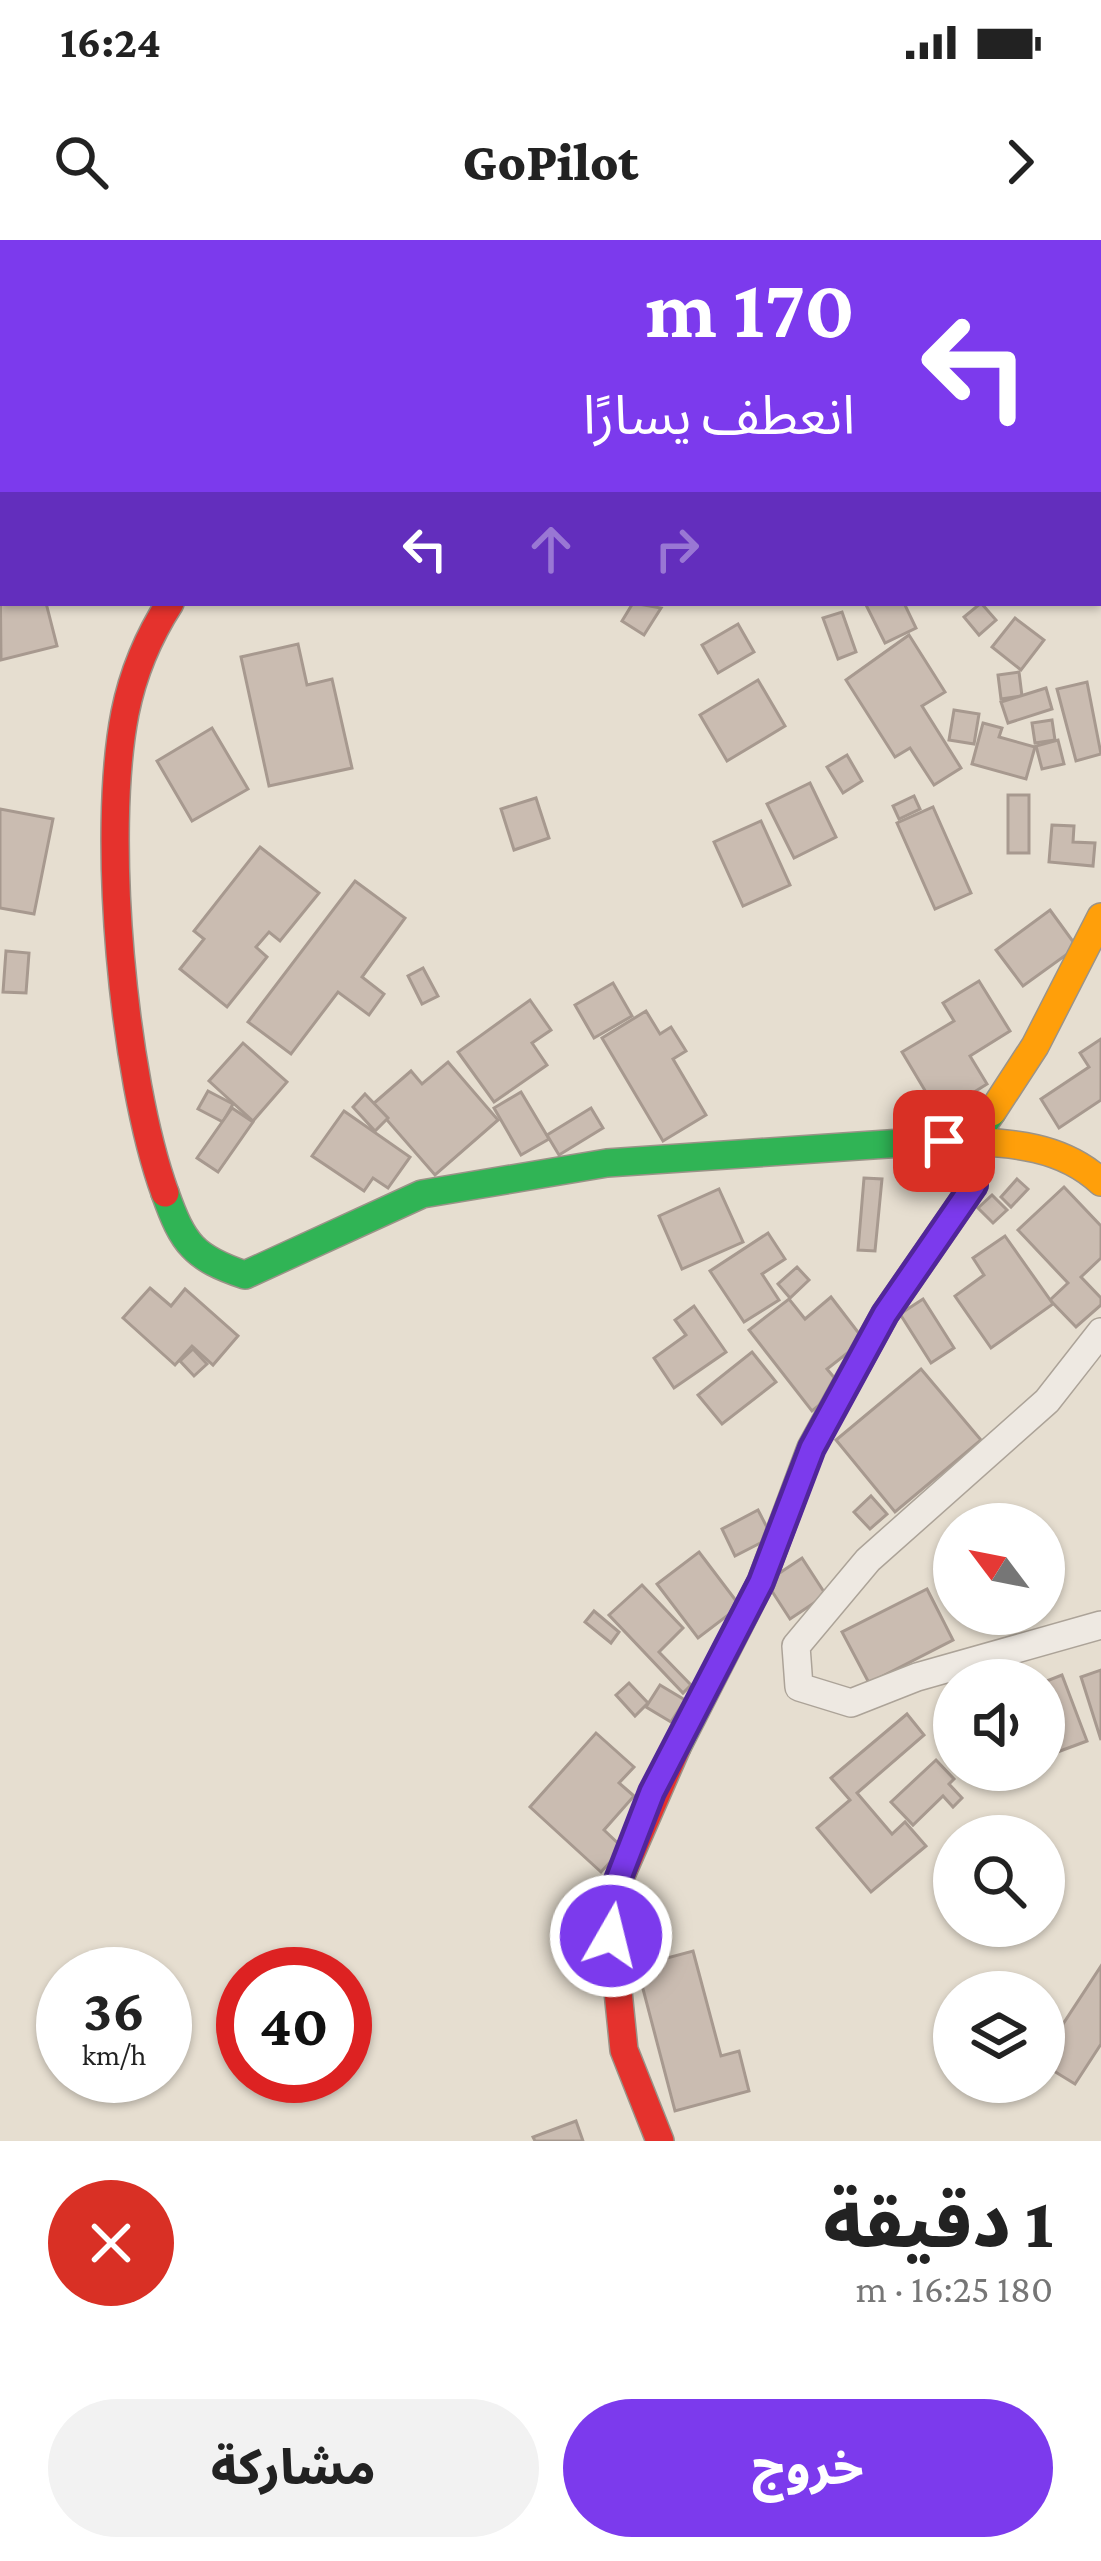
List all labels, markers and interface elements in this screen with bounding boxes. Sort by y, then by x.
text: 16:24 [60,17,161,67]
icon: search [48,129,114,195]
icon: forward [987,129,1053,195]
text: GoPilot [462,132,639,192]
text: 170 m [646,262,855,355]
icon: left [897,288,1053,444]
text: انعطف يسارًا [583,386,855,446]
icon: left [392,516,458,582]
icon: ahead [518,516,584,582]
icon: right [644,516,710,582]
pin [893,1090,995,1192]
icon: arrive [911,1108,977,1174]
north arrow [933,1503,1065,1635]
map controls [933,1503,1065,2103]
button: sound [933,1659,1065,1791]
button: search [933,1815,1065,1947]
position arrow [548,1873,674,1999]
speed limit sign: 40 [216,1947,372,2103]
button: layers [933,1971,1065,2103]
text: 36 [83,1976,145,2043]
text: km/h [82,2038,146,2071]
button: close [48,2180,174,2306]
text: 1 دقيقة [823,2182,1053,2262]
text: 180 m · 16:25 [856,2267,1053,2310]
button: مشاركة [48,2399,539,2537]
button: خروج [563,2399,1053,2537]

